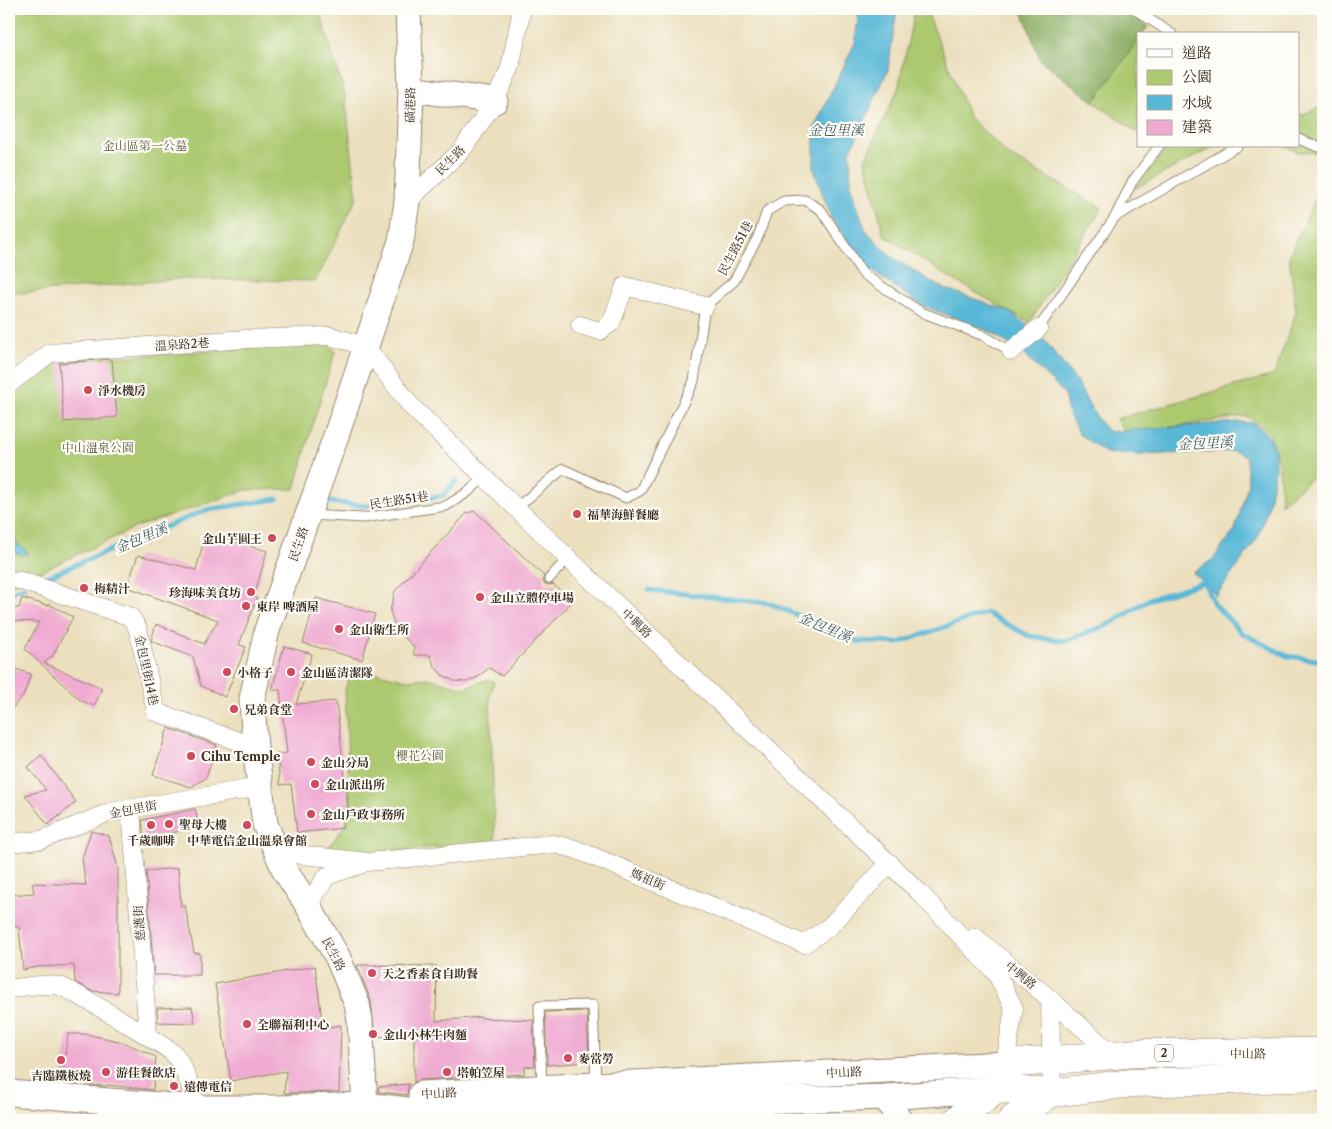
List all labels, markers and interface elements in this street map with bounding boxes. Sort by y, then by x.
legend [1137,32,1300,148]
text: 道路 [1182,43,1212,62]
text: 公園 [1182,67,1212,86]
street label: 磺港路 [402,87,418,123]
text: 水域 [1182,93,1212,112]
text: 建築 [1182,117,1212,136]
water label: 金包里溪 [808,121,866,139]
park label: 金山區第一公墓 [103,138,187,153]
street label: 民生路 [432,142,468,178]
street label: 民生路51巷 [714,218,756,278]
street label: 溫泉路2巷 [154,335,210,353]
place label: 淨水機房 [98,383,146,398]
marker: 淨水機房 [82,384,94,396]
water label: 金包里溪 [1177,432,1235,453]
park label: 中山溫泉公園 [62,440,134,455]
street label: 民生路51巷 [368,488,430,512]
place label: 福華海鮮餐廳 [587,507,659,522]
marker: 福華海鮮餐廳 [571,508,583,520]
water label: 金包里溪 [112,518,172,557]
street label: 民生路 [285,525,311,563]
place label: 金山芋圓王 [202,531,262,546]
marker: 金山芋圓王 [266,532,278,544]
place label: 梅精汁 [94,581,130,596]
marker: 梅精汁 [78,582,90,594]
place label: 珍海味美食坊 [169,585,241,600]
marker: 珍海味美食坊 [245,586,257,598]
place label: 金山立體停車場 [490,590,574,605]
marker: 金山立體停車場 [474,591,486,603]
place label: 東岸 啤酒屋 [256,599,319,614]
marker: 東岸 啤酒屋 [240,600,252,612]
street label: 中興路 [619,605,655,641]
water label: 金包里溪 [796,608,856,647]
place label: 金山衛生所 [349,622,409,637]
marker: 金山衛生所 [333,623,345,635]
street label: 金包里街14巷 [132,633,162,707]
place label: 小格子 [237,665,273,680]
place label: 金山區清潔隊 [301,665,373,680]
marker: 小格子 [221,666,233,678]
marker: 金山區清潔隊 [285,666,297,678]
place label: 兄弟食堂 [244,702,292,717]
marker: 兄弟食堂 [228,703,240,715]
park label: 櫻花公園 [396,748,444,763]
place label: Cihu Temple [201,749,281,764]
marker: Cihu Temple [185,750,197,762]
place label: 金山分局 [321,755,369,770]
marker: 金山分局 [305,756,317,768]
place label: 金山派出所 [325,777,385,792]
marker: 金山派出所 [309,778,321,790]
street label: 金包里街 [108,797,159,821]
place label: 金山戶政事務所 [321,807,405,822]
marker: 金山戶政事務所 [305,808,317,820]
place label: 聖母大樓 [179,817,227,832]
marker: 聖母大樓 [163,818,175,830]
marker: 千歲咖啡 [145,819,157,831]
marker: 中華電信金山溫泉會館 [241,819,253,831]
place label: 千歲咖啡 [127,833,175,848]
place label: 中華電信金山溫泉會館 [187,833,307,848]
street label: 媽祖街 [628,865,668,893]
street label: 慈護街 [130,904,148,941]
street label: 民生路 [319,935,349,973]
street label: 中興路 [1002,958,1040,992]
place label: 天之香素食自助餐 [382,966,478,981]
marker: 天之香素食自助餐 [366,967,378,979]
place label: 全聯福利中心 [257,1017,329,1032]
marker: 全聯福利中心 [241,1018,253,1030]
place label: 金山小林牛肉麵 [383,1027,467,1042]
marker: 金山小林牛肉麵 [367,1028,379,1040]
road number: 2 [1155,1044,1173,1062]
street label: 中山路 [1230,1046,1266,1061]
place label: 麥當勞 [578,1051,614,1066]
marker: 麥當勞 [562,1052,574,1064]
marker: 吉臨鐵板燒 [55,1054,67,1066]
street label: 中山路 [826,1064,862,1080]
place label: 游佳餐飲店 [116,1065,176,1080]
place label: 塔帕笠屋 [457,1065,505,1080]
marker: 游佳餐飲店 [100,1066,112,1078]
marker: 塔帕笠屋 [441,1066,453,1078]
place label: 吉臨鐵板燒 [31,1068,91,1083]
place label: 遠傳電信 [184,1079,232,1094]
marker: 遠傳電信 [168,1080,180,1092]
street label: 中山路 [421,1085,457,1101]

